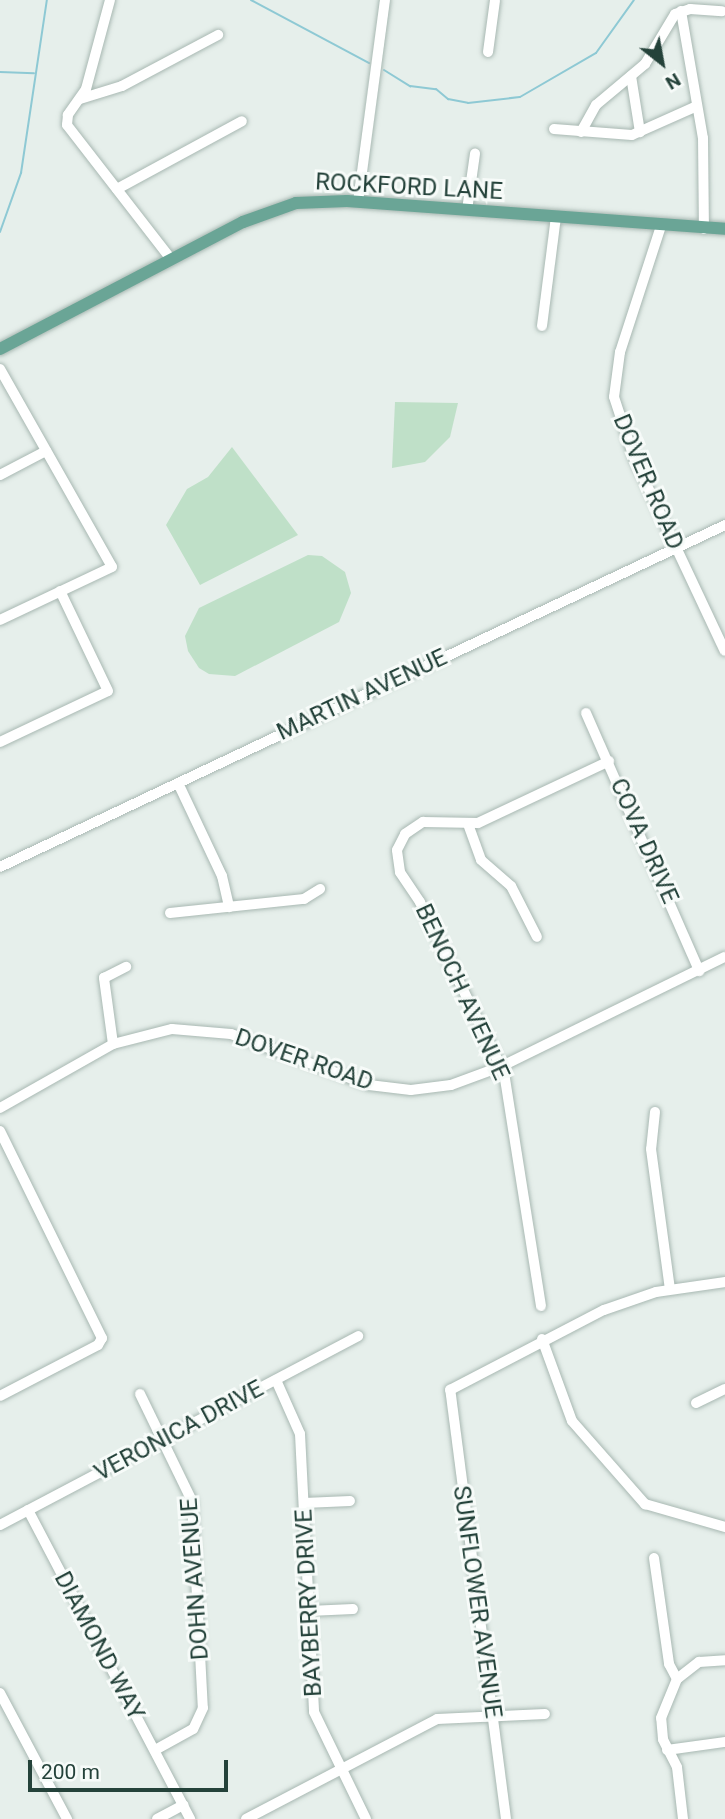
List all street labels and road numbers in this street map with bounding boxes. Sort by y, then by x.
street label: ROCKFORD LANE [314,168,504,206]
street label: DOVER ROAD [607,410,689,554]
street label: MARTIN AVENUE [272,643,452,747]
street label: COVA DRIVE [604,774,684,908]
street label: BENOCH AVENUE [409,899,515,1085]
street label: DOVER ROAD [231,1023,377,1097]
street label: VERONICA DRIVE [90,1374,268,1488]
street label: SUNFLOWER AVENUE [446,1484,508,1720]
street label: DOHN AVENUE [175,1497,215,1661]
street label: BAYBERRY DRIVE [290,1508,328,1698]
street label: DIAMOND WAY [48,1567,150,1725]

